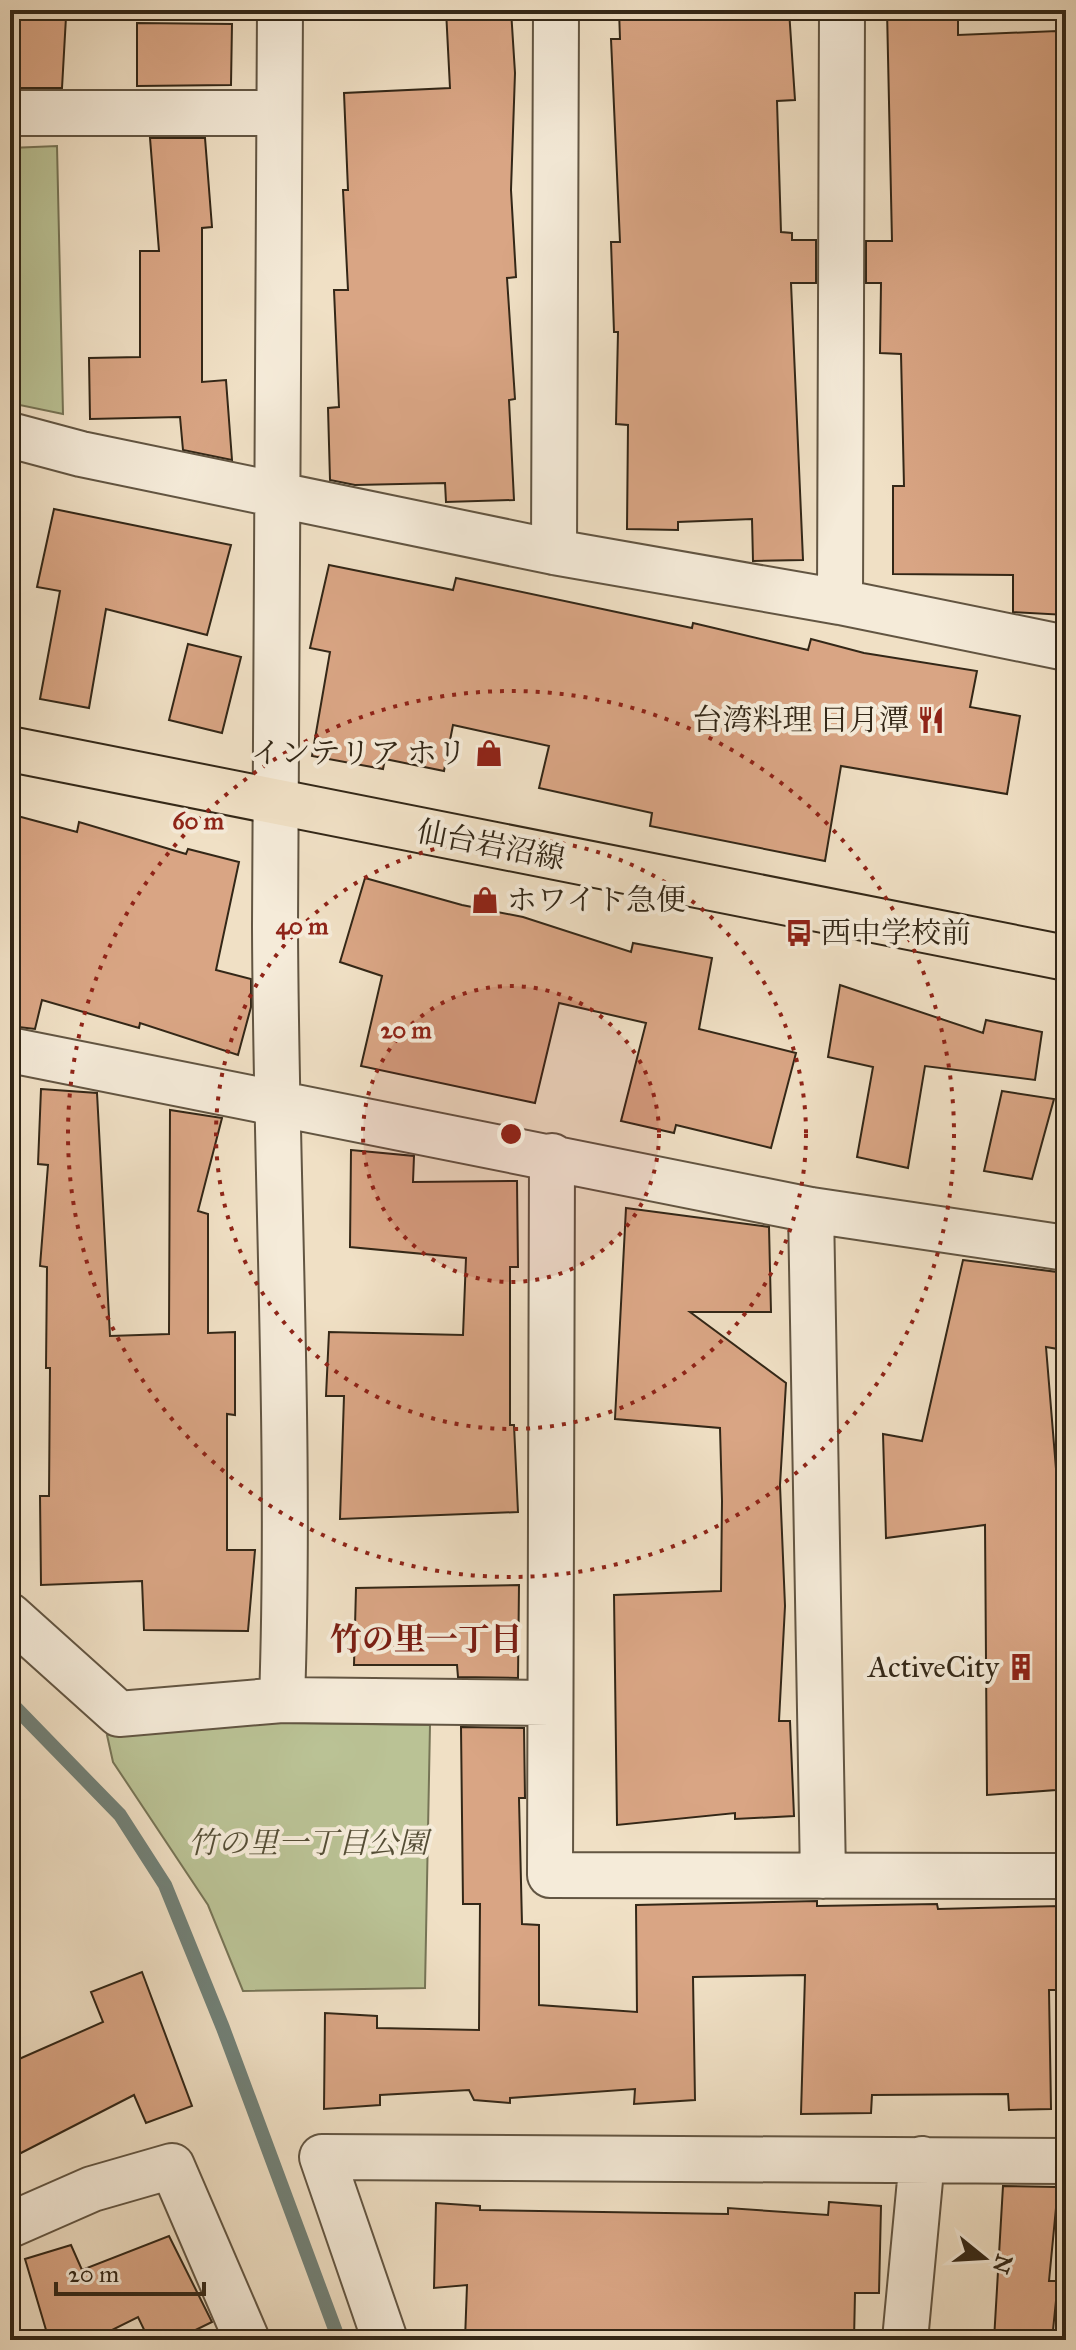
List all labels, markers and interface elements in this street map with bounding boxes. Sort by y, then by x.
place label: 台湾料理 日月潭 [693,702,909,738]
restaurant icon: 台湾料理 日月潭 [916,705,946,735]
place label: インテリア ホリ [251,735,467,771]
shop icon: インテリア ホリ [474,738,504,768]
text: 60 m [172,806,225,836]
street label: 仙台岩沼線 [414,813,568,877]
place label: ホワイト急便 [507,882,686,918]
shop icon: ホワイト急便 [470,885,500,915]
text: 40 m [276,911,329,941]
place label: 西中学校前 [821,915,971,951]
bus stop icon: 西中学校前 [784,918,814,948]
text: 20 m [380,1015,432,1045]
centre of rings [497,1120,525,1148]
district label: 竹の里一丁目 [330,1620,522,1659]
place label: ActiveCity [866,1649,1000,1685]
building icon: ActiveCity [1006,1652,1036,1682]
park label: 竹の里一丁目公園 [188,1825,433,1861]
north arrow [944,2218,1024,2298]
scale bar [56,2246,204,2296]
text: N [987,2251,1018,2277]
text: 20 m [68,2259,119,2289]

